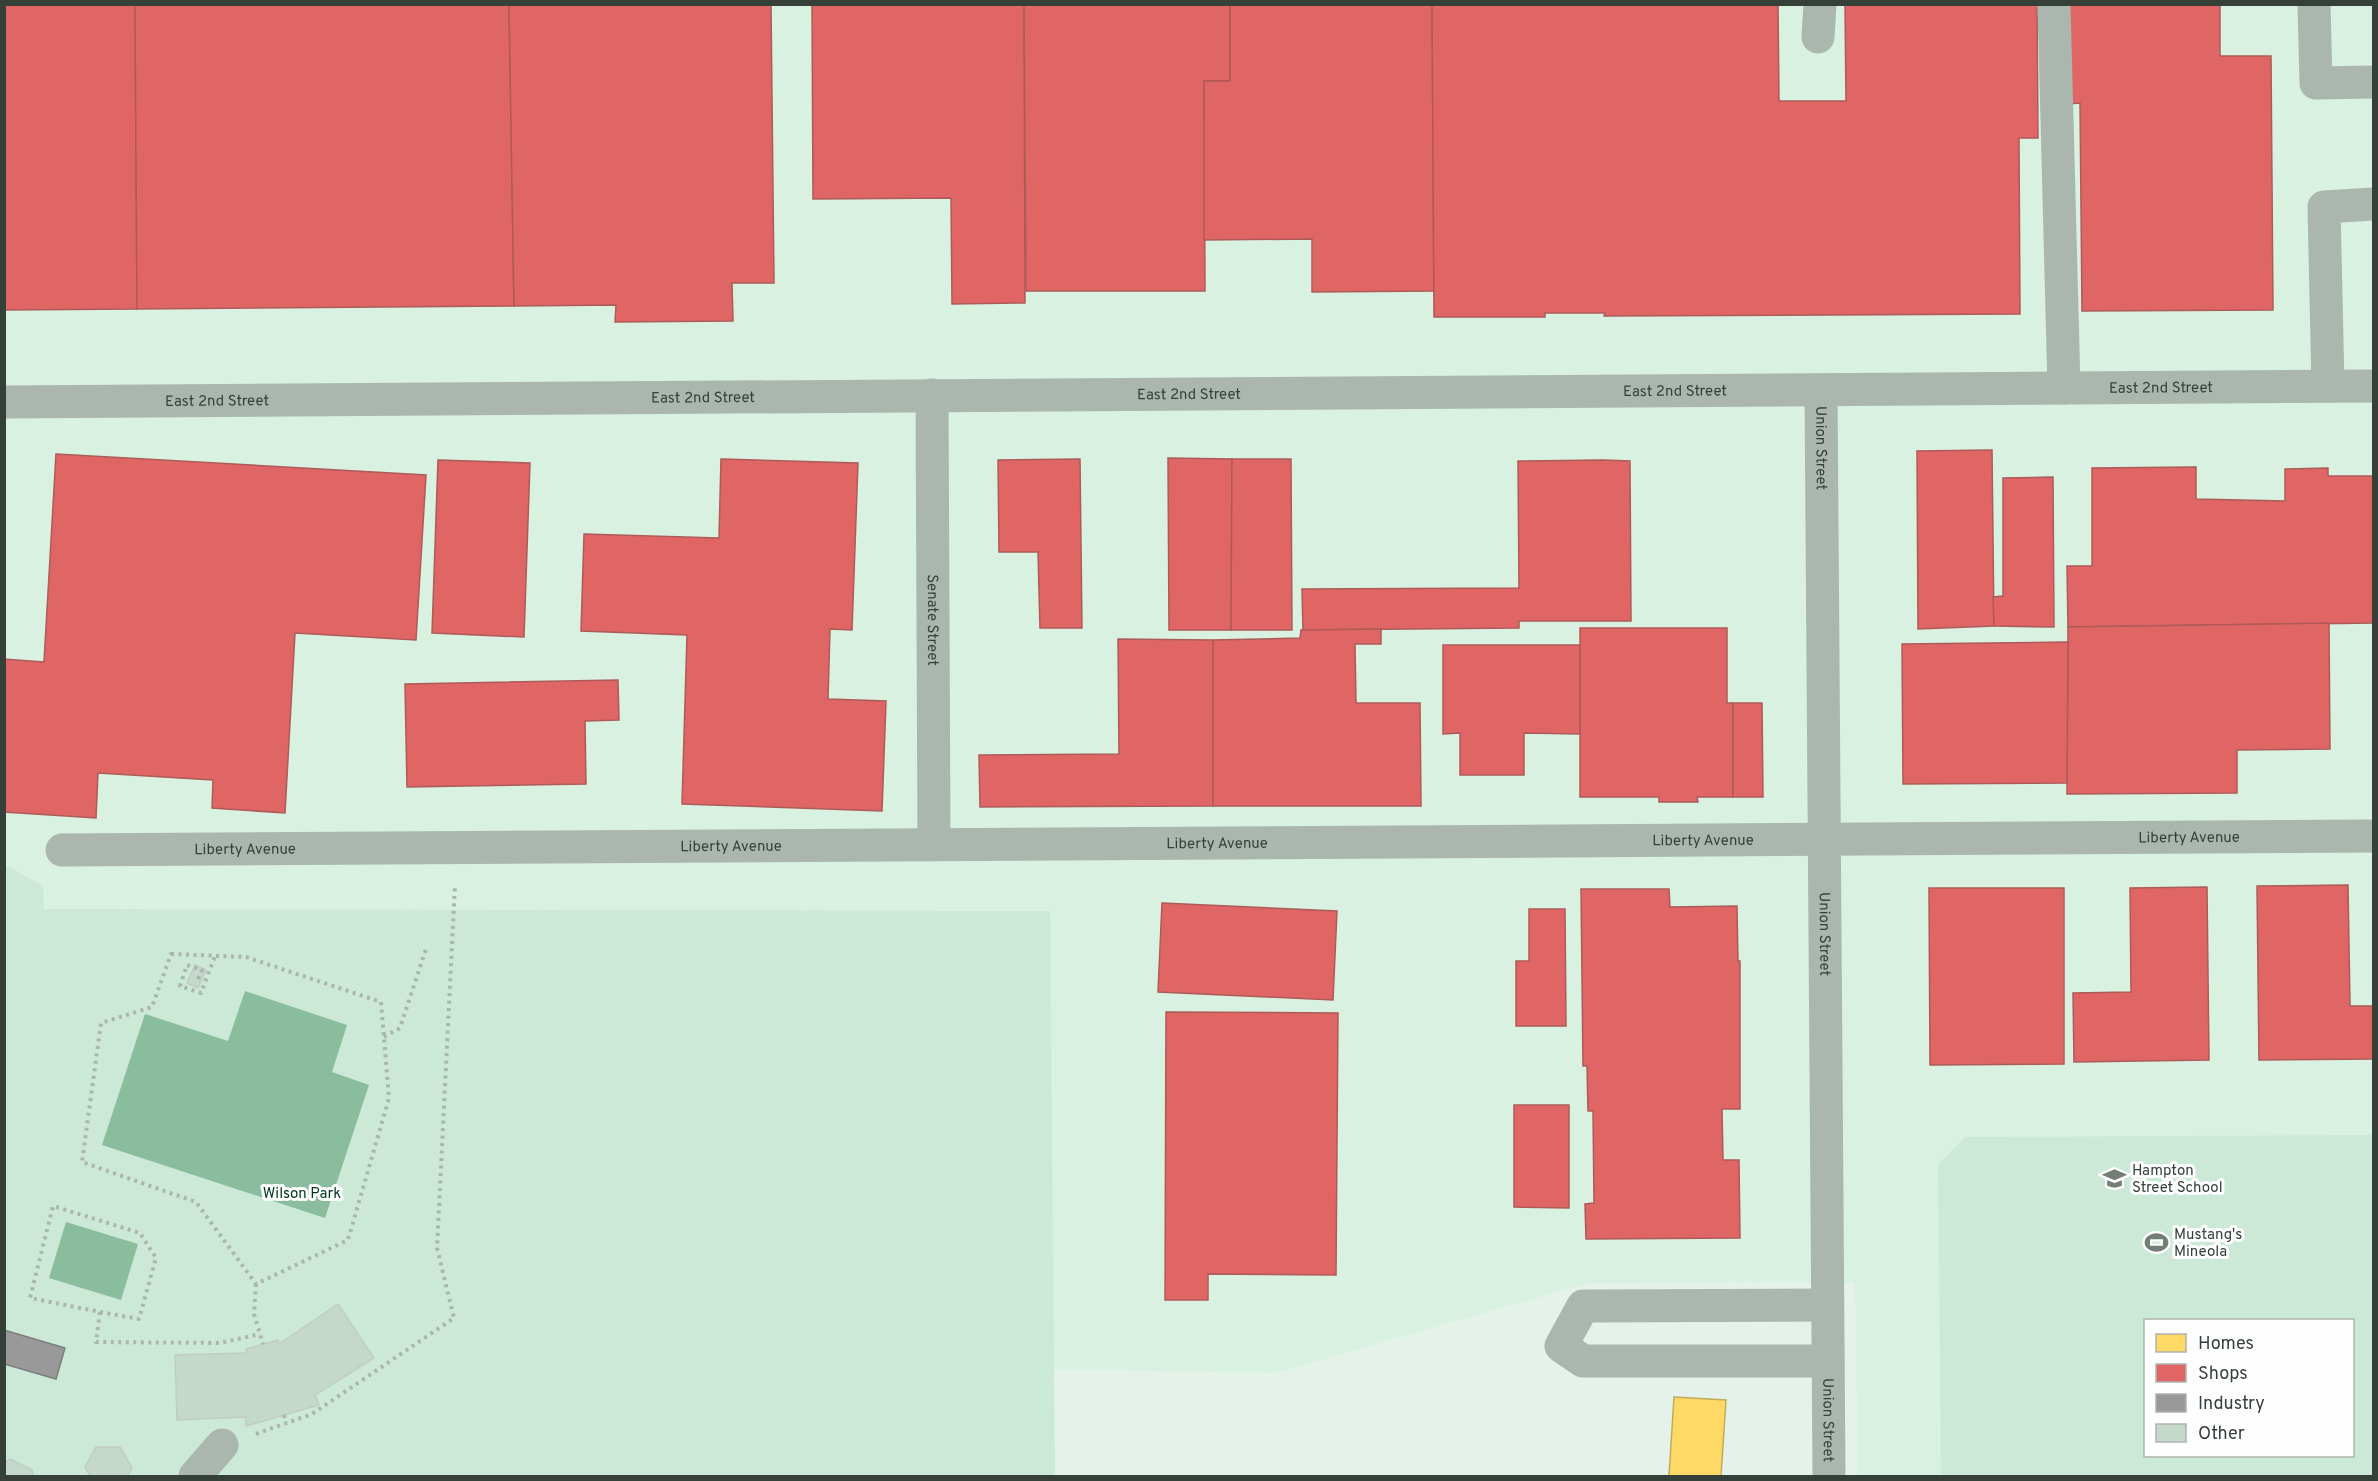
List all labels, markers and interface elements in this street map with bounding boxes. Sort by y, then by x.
street label: East 2nd Street [2109,379,2213,399]
street label: East 2nd Street [1623,382,1727,402]
street label: East 2nd Street [1137,386,1241,405]
street label: East 2nd Street [651,389,755,409]
street label: East 2nd Street [165,392,269,412]
street label: Union Street [1810,406,1830,490]
street label: Senate Street [922,574,941,666]
street label: Liberty Avenue [2138,829,2240,848]
street label: Liberty Avenue [1652,832,1754,851]
street label: Liberty Avenue [1166,835,1268,854]
street label: Liberty Avenue [680,838,782,857]
street label: Liberty Avenue [194,841,296,860]
street label: Union Street [1814,892,1833,976]
place label: Hampton Street School [2132,1162,2223,1198]
school or university icon: Hampton Street School [2101,1166,2127,1192]
park label: Wilson Park [263,1185,341,1204]
place label: Mustang's Mineola [2174,1226,2242,1262]
sports icon: Mustang's Mineola [2143,1230,2169,1256]
legend [2144,1319,2354,1457]
text: Homes [2198,1333,2254,1356]
text: Shops [2198,1363,2248,1386]
street label: Union Street [1817,1378,1837,1462]
text: Industry [2198,1393,2265,1416]
text: Other [2198,1423,2245,1446]

